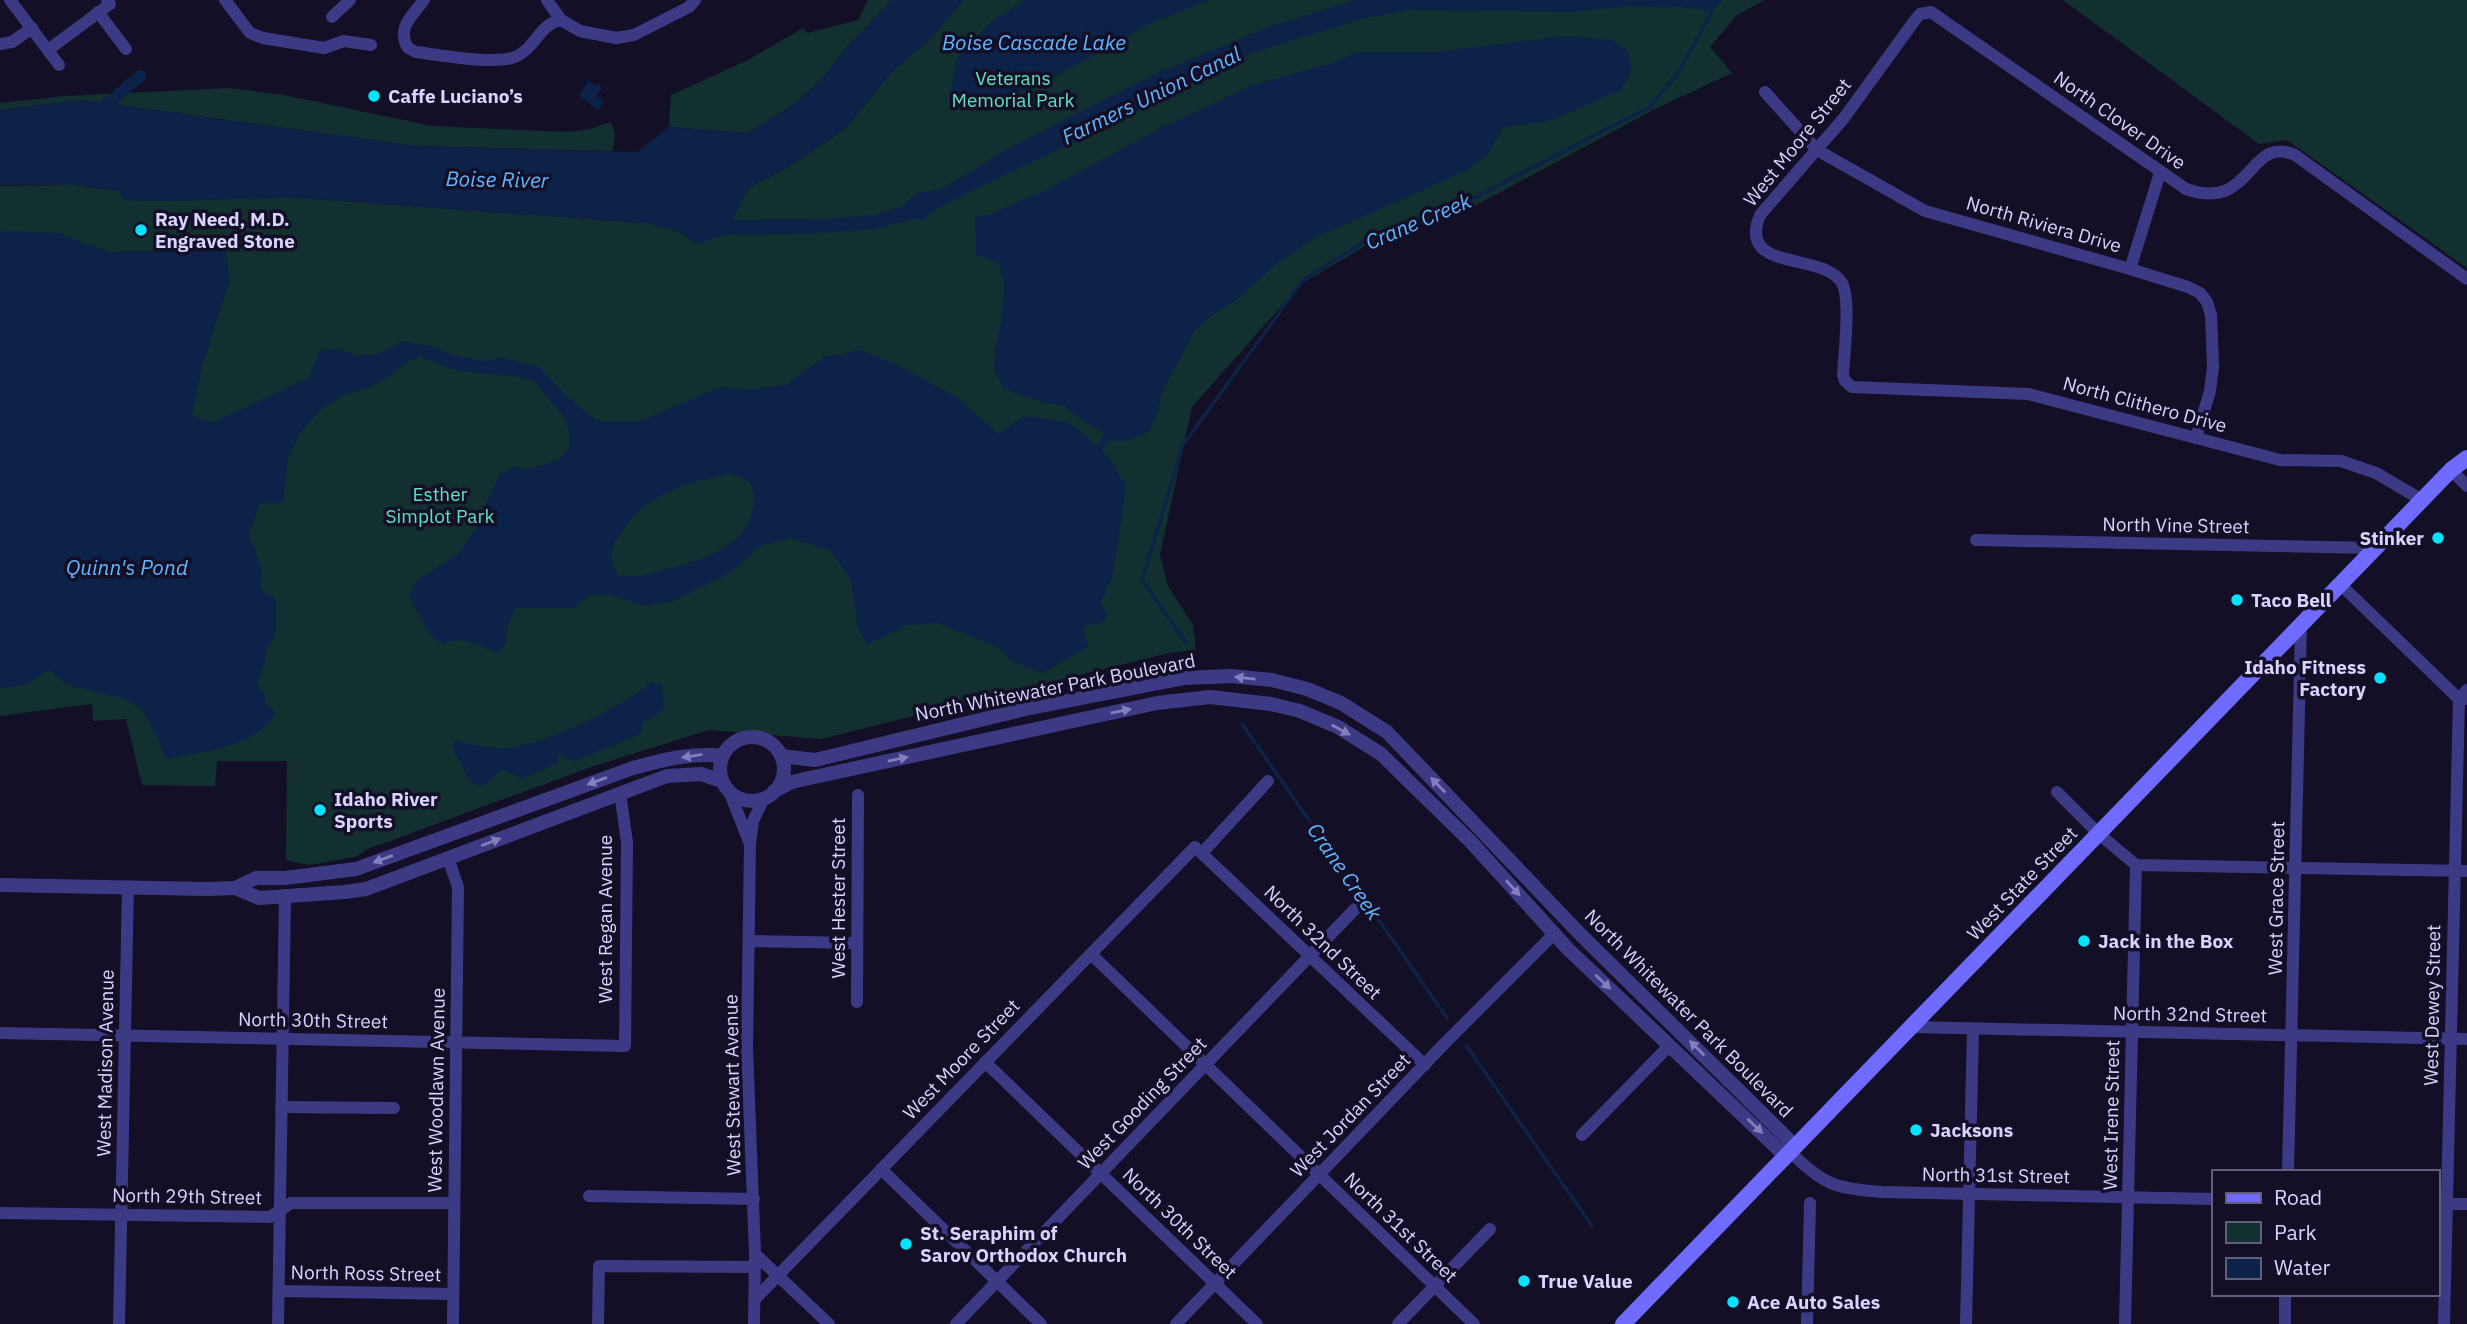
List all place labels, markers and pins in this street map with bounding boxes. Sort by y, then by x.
place label: Caffe Luciano’s [388,84,523,108]
marker: Caffe Luciano’s [366,88,382,104]
place label: Ray Need, M.D. Engraved Stone [155,207,295,253]
marker: Ray Need, M.D. Engraved Stone [133,222,149,238]
place label: Stinker [2359,526,2424,550]
marker: Stinker [2430,530,2446,546]
place label: Taco Bell [2251,588,2331,612]
marker: Taco Bell [2229,592,2245,608]
place label: Idaho Fitness Factory [2244,655,2367,701]
marker: Idaho Fitness Factory [2372,670,2388,686]
place label: Idaho River Sports [334,787,438,833]
marker: Idaho River Sports [312,802,328,818]
place label: Jack in the Box [2098,929,2234,953]
marker: Jack in the Box [2076,933,2092,949]
place label: Jacksons [1930,1118,2013,1142]
marker: Jacksons [1908,1122,1924,1138]
place label: St. Seraphim of Sarov Orthodox Church [920,1221,1127,1267]
marker: St. Seraphim of Sarov Orthodox Church [898,1236,914,1252]
place label: True Value [1538,1269,1633,1293]
marker: True Value [1516,1273,1532,1289]
place label: Ace Auto Sales [1747,1290,1880,1314]
marker: Ace Auto Sales [1725,1294,1741,1310]

